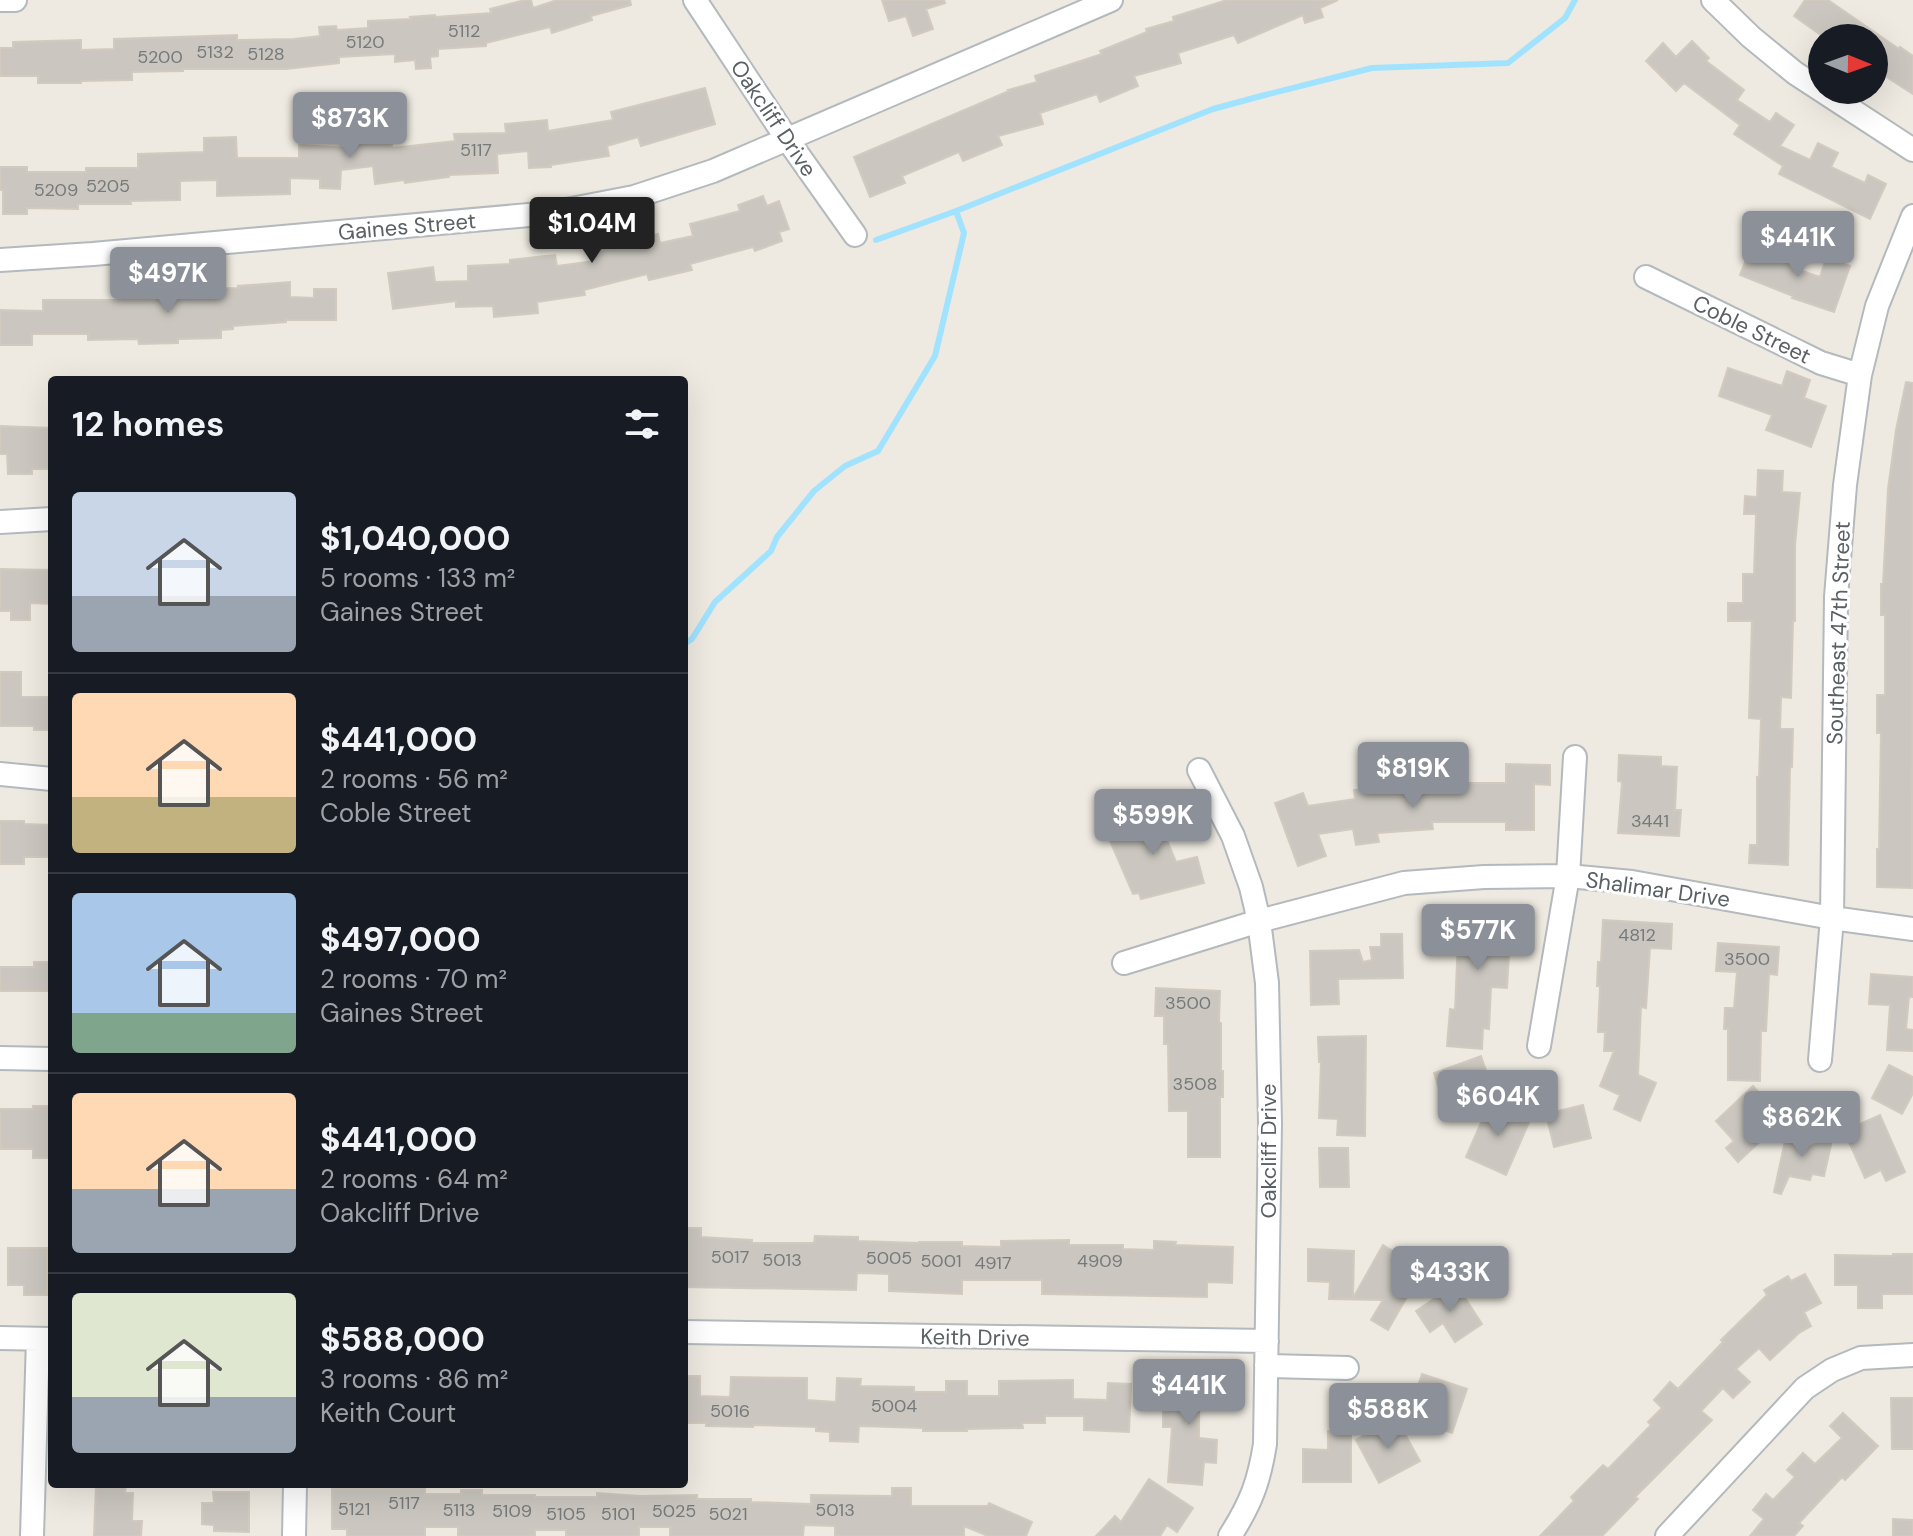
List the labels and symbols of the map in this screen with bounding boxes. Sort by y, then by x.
house number: 5112 [448,19,480,43]
north arrow [1808,24,1888,104]
house number: 5120 [345,30,385,54]
house number: 5132 [196,40,234,64]
house number: 5128 [247,42,285,66]
house number: 5200 [137,45,183,69]
street label: Oakcliff Drive [724,54,823,182]
pin: $873K [294,92,406,160]
house number: 5117 [460,138,492,162]
house number: 5205 [86,174,130,198]
house number: 5209 [34,178,78,202]
pin: $1.04M [527,197,657,265]
street label: Gaines Street [337,206,477,247]
pin: $441K [1742,211,1854,279]
pin: $497K [112,247,224,315]
street label: Coble Street [1688,288,1816,371]
street label: Southeast 47th Street [1820,521,1857,745]
pin: $819K [1357,742,1469,810]
pin: $599K [1097,789,1209,857]
house number: 3441 [1631,809,1669,833]
street label: Shalimar Drive [1584,865,1732,914]
pin: $577K [1422,904,1534,972]
house number: 4812 [1618,923,1656,947]
house number: 3500 [1724,947,1770,971]
house number: 3500 [1165,991,1211,1015]
pin: $604K [1442,1070,1554,1138]
house number: 3508 [1173,1072,1217,1096]
street label: Oakcliff Drive [1254,1084,1283,1218]
pin: $862K [1746,1091,1858,1159]
house number: 5017 [711,1245,749,1269]
house number: 5005 [866,1246,912,1270]
pin: $433K [1394,1246,1506,1314]
house number: 5013 [762,1248,802,1272]
house number: 5001 [920,1249,962,1273]
house number: 4909 [1077,1249,1123,1273]
house number: 4917 [974,1251,1012,1275]
street label: Keith Drive [920,1322,1030,1353]
pin: $441K [1133,1359,1245,1427]
pin: $588K [1332,1383,1444,1451]
house number: 5004 [871,1394,917,1418]
house number: 5016 [710,1399,750,1423]
house number: 5117 [388,1491,420,1515]
house number: 5121 [338,1497,370,1521]
house number: 5113 [443,1498,475,1522]
house number: 5013 [815,1498,855,1522]
house number: 5109 [492,1499,532,1523]
house number: 5025 [652,1499,696,1523]
house number: 5105 [546,1502,586,1526]
house number: 5101 [601,1502,635,1526]
house number: 5021 [708,1502,748,1526]

